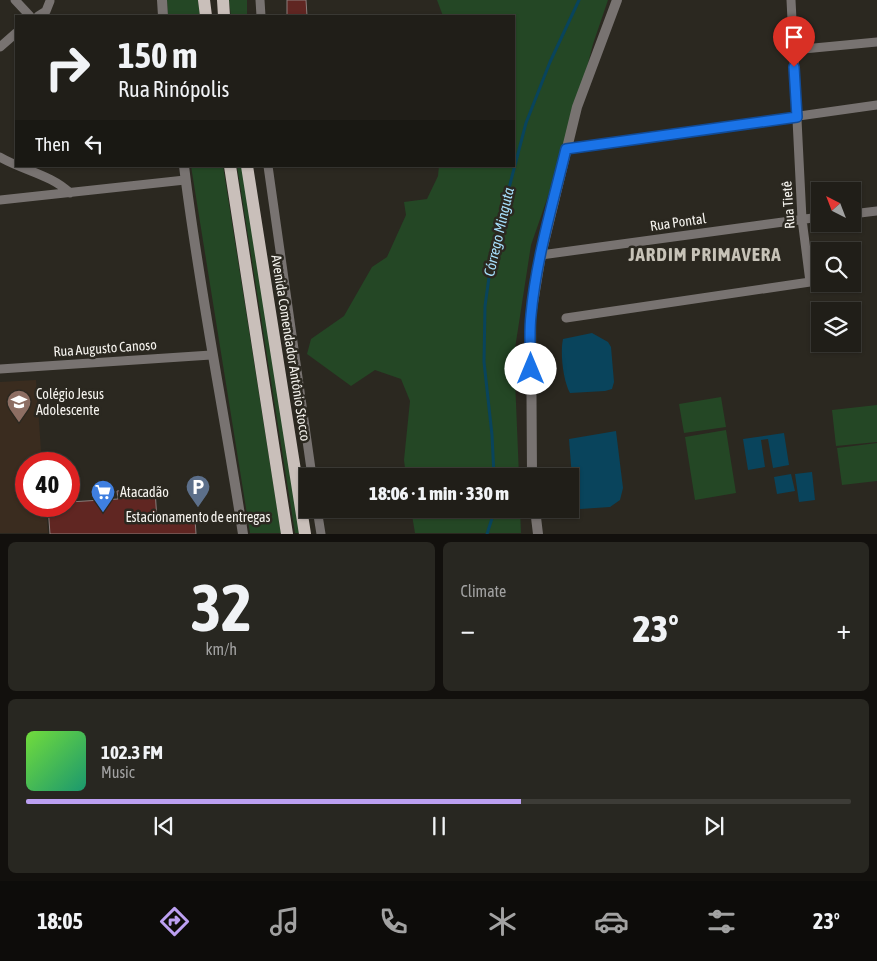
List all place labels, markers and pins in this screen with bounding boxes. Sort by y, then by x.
pin [773,16,815,67]
place label: Colégio Jesus Adolescente [36,386,104,418]
school or university icon: Colégio Jesus Adolescente [6,389,32,423]
parking icon: Estacionamento de entregas [185,474,211,508]
supermarket icon: Atacadão [90,479,116,513]
place label: Atacadão [120,484,169,500]
place label: Estacionamento de entregas [125,509,271,525]

